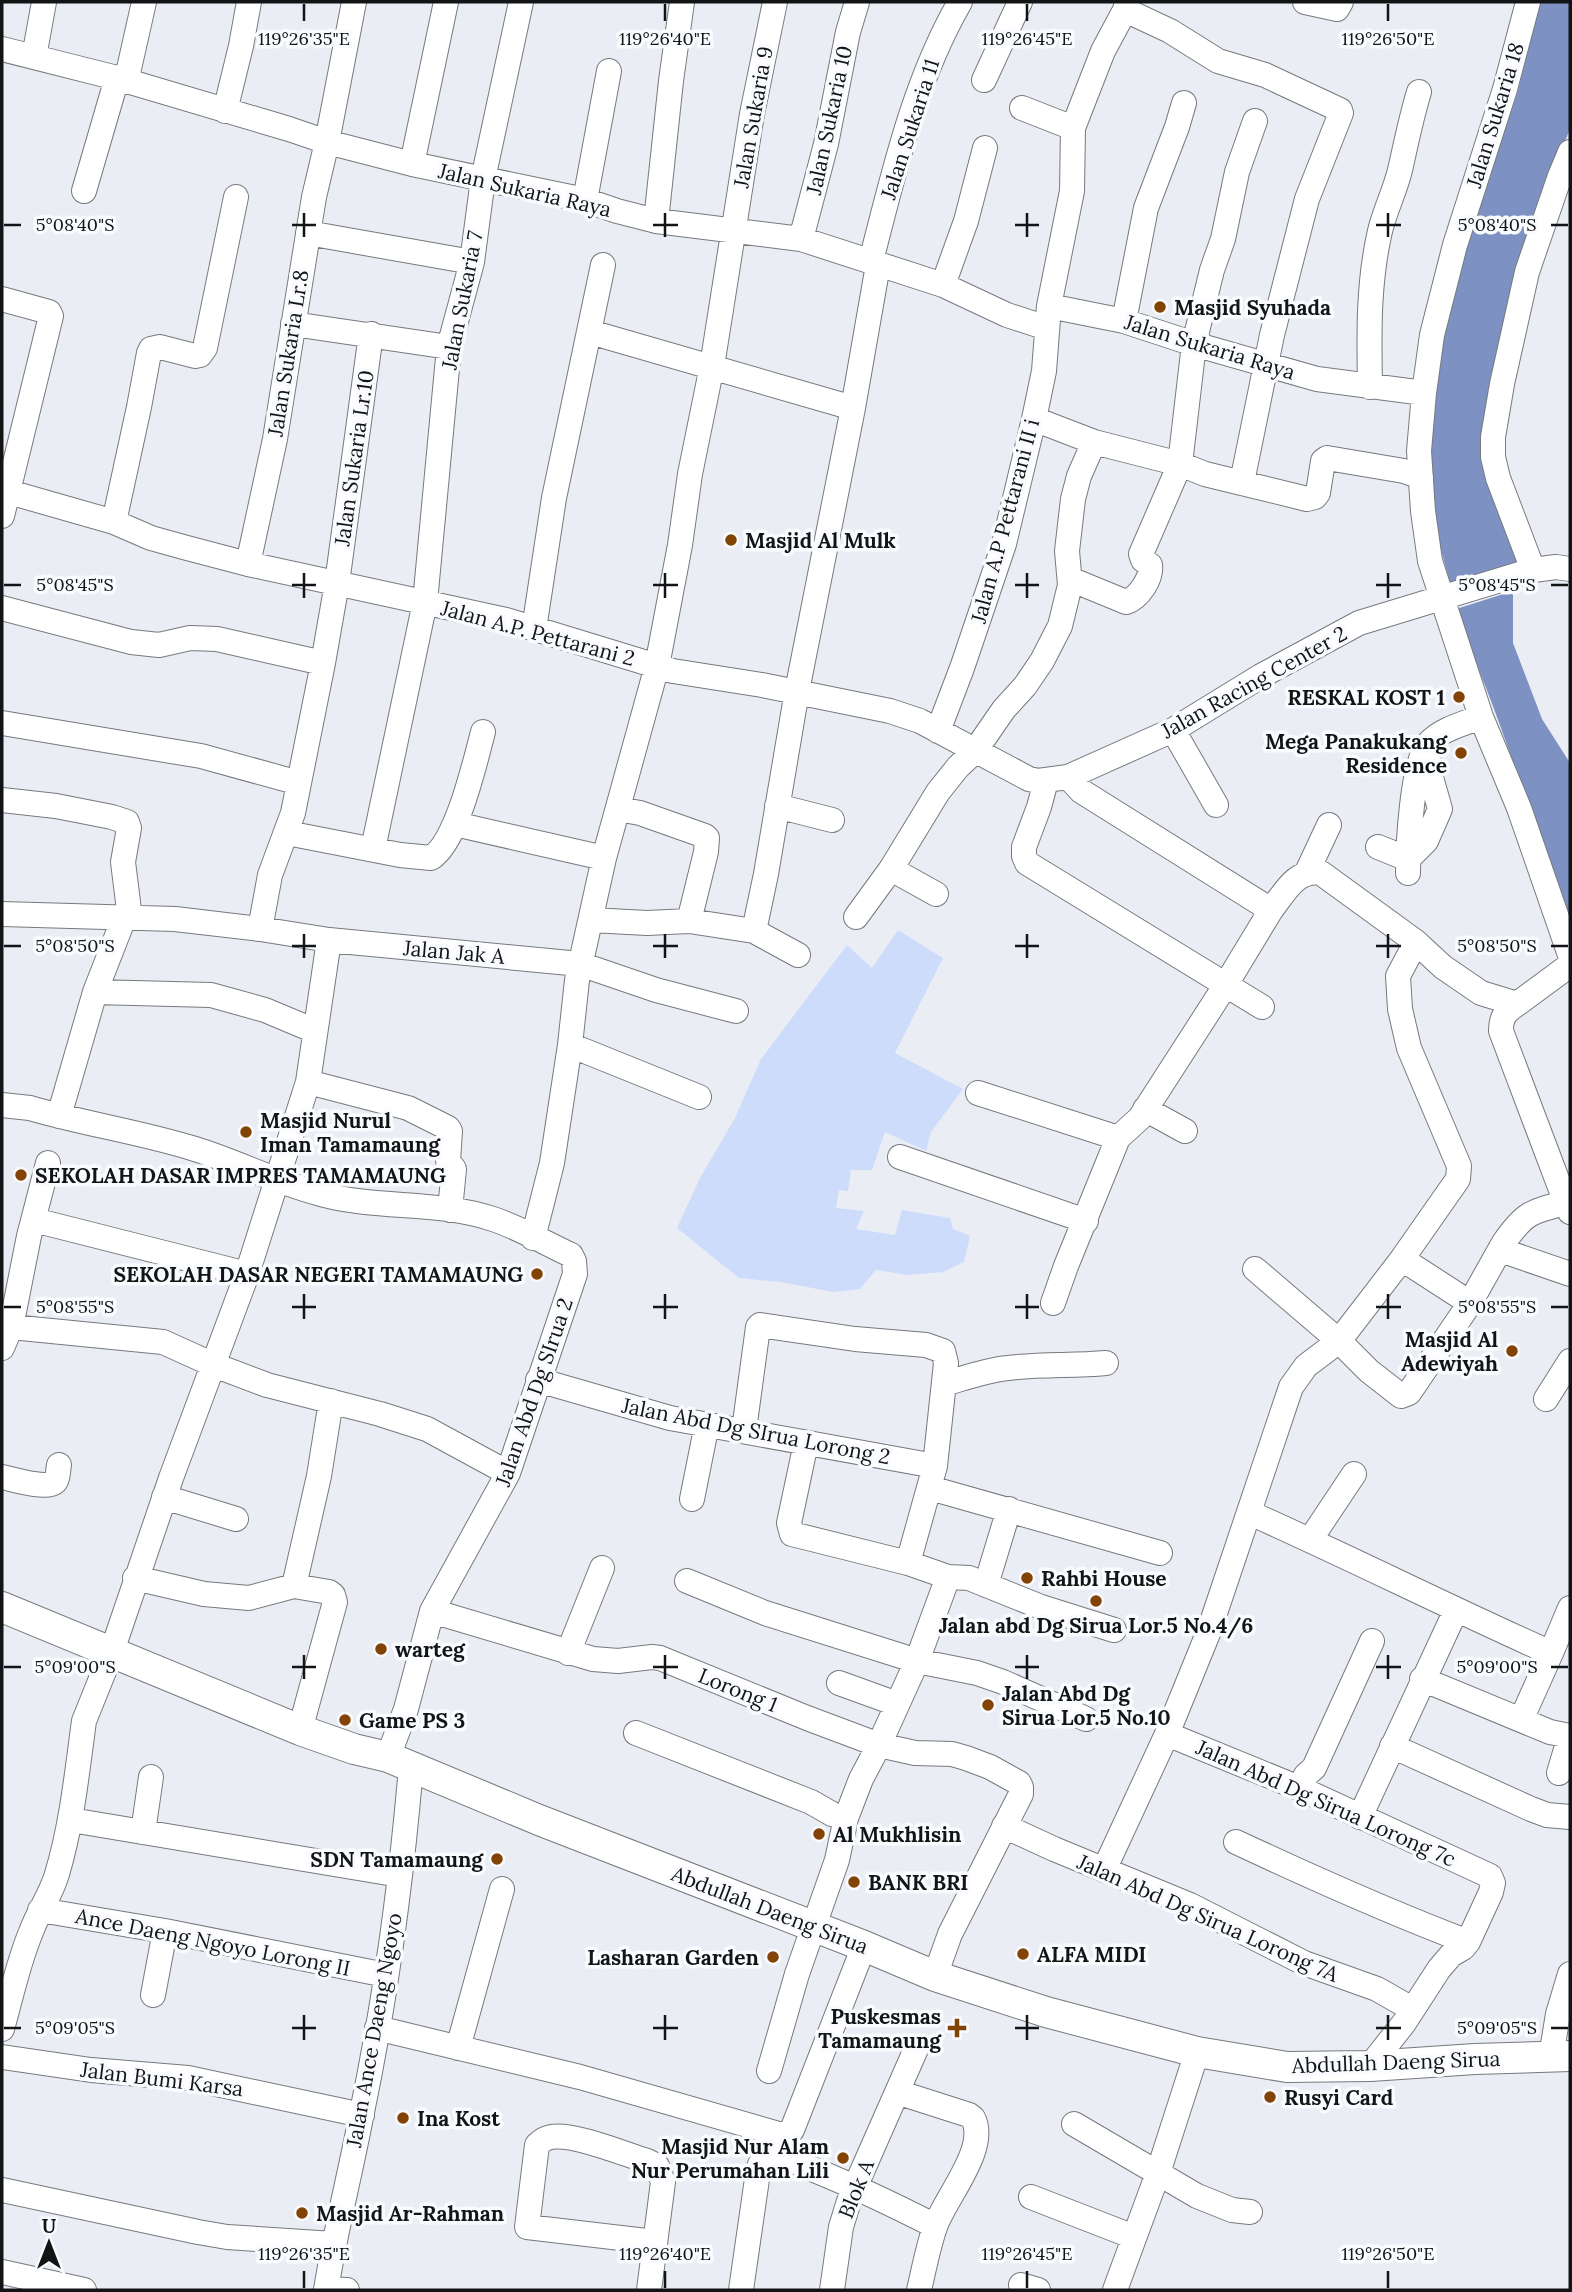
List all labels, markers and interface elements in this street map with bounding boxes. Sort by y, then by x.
text: 119°26'35"E [258,27,350,50]
text: 119°26'40"E [619,27,711,50]
text: 119°26'45"E [982,27,1072,50]
text: 119°26'50"E [1341,27,1435,50]
street label: Jalan Sukaria 18 [1460,39,1530,192]
street label: Jalan Sukaria 10 [800,43,858,198]
street label: Jalan Sukaria 9 [727,44,779,191]
street label: Jalan Sukaria 11 [874,55,945,204]
street label: Jalan Sukaria Raya [435,157,614,223]
text: 5°08'40"S [36,213,114,236]
text: 5°08'40"S [1458,213,1536,236]
street label: Jalan Sukaria 7 [435,228,489,373]
street label: Jalan Sukaria Lr.8 [261,268,314,439]
place label: Masjid Syuhada [1174,294,1331,321]
marker: Masjid Syuhada [1152,299,1168,315]
street label: Jalan Sukaria Raya [1121,308,1299,386]
street label: Jalan Sukaria Lr.10 [328,368,380,549]
street label: Jalan A.P Pettarani II i [964,416,1045,627]
place label: Masjid Al Mulk [745,527,896,554]
marker: Masjid Al Mulk [723,532,739,548]
text: 5°08'45"S [36,573,114,596]
text: 5°08'45"S [1458,573,1536,596]
street label: Jalan A.P. Pettarani 2 [437,594,638,672]
street label: Jalan Racing Center 2 [1156,620,1352,745]
place label: RESKAL KOST 1 [1287,684,1445,711]
marker: RESKAL KOST 1 [1451,689,1467,705]
place label: Mega Panakukang Residence [1265,728,1448,779]
marker: Mega Panakukang Residence [1453,745,1469,761]
text: 5°08'50"S [35,934,115,957]
street label: Jalan Jak A [401,934,507,970]
text: 5°08'50"S [1457,934,1537,957]
place label: Masjid Nurul Iman Tamamaung [260,1107,441,1158]
marker: Masjid Nurul Iman Tamamaung [238,1124,254,1140]
place label: SEKOLAH DASAR IMPRES TAMAMAUNG [35,1162,446,1189]
marker: SEKOLAH DASAR IMPRES TAMAMAUNG [13,1167,29,1183]
place label: SEKOLAH DASAR NEGERI TAMAMAUNG [113,1261,523,1288]
marker: SEKOLAH DASAR NEGERI TAMAMAUNG [529,1266,545,1282]
street label: Jalan Abd Dg SIrua 2 [489,1294,579,1491]
text: 5°08'55"S [36,1295,114,1318]
text: 5°08'55"S [1458,1295,1536,1318]
place label: Masjid Al Adewiyah [1401,1326,1498,1377]
marker: Masjid Al Adewiyah [1504,1343,1520,1359]
street label: Jalan Abd Dg SIrua Lorong 2 [619,1392,893,1470]
place label: Rahbi House [1041,1565,1167,1592]
marker: Rahbi House [1019,1570,1035,1586]
marker: Jalan abd Dg Sirua Lor.5 No.4/6 [1088,1593,1104,1609]
place label: Jalan abd Dg Sirua Lor.5 No.4/6 [939,1612,1253,1639]
place label: warteg [395,1636,466,1663]
marker: warteg [373,1641,389,1657]
text: 5°09'00"S [34,1655,116,1678]
text: 5°09'00"S [1456,1655,1538,1678]
street label: Lorong 1 [694,1662,782,1718]
place label: Jalan Abd Dg Sirua Lor.5 No.10 [1002,1680,1171,1731]
marker: Jalan Abd Dg Sirua Lor.5 No.10 [980,1697,996,1713]
place label: Game PS 3 [359,1707,465,1734]
marker: Game PS 3 [337,1712,353,1728]
street label: Jalan Abd Dg Sirua Lorong 7c [1191,1733,1460,1873]
place label: Al Mukhlisin [833,1821,961,1848]
marker: Al Mukhlisin [811,1826,827,1842]
place label: SDN Tamamaung [310,1846,484,1873]
street label: Jalan Abd Dg Sirua Lorong 7A [1072,1848,1343,1988]
marker: SDN Tamamaung [489,1851,505,1867]
street label: Abdullah Daeng Sirua [667,1860,872,1960]
place label: BANK BRI [868,1869,969,1896]
marker: BANK BRI [846,1874,862,1890]
street label: Ance Daeng Ngoyo Lorong II [72,1902,353,1982]
street label: Jalan Ance Daeng Ngoyo [340,1911,408,2150]
place label: ALFA MIDI [1037,1941,1147,1968]
place label: Lasharan Garden [587,1944,759,1971]
marker: ALFA MIDI [1015,1946,1031,1962]
marker: Lasharan Garden [765,1949,781,1965]
place label: Puskesmas Tamamaung [818,2003,942,2054]
text: 5°09'05"S [35,2016,115,2039]
text: 5°09'05"S [1457,2016,1537,2039]
marker: Puskesmas Tamamaung [947,2018,967,2038]
street label: Abdullah Daeng Sirua [1290,2045,1501,2079]
street label: Jalan Bumi Karsa [78,2056,245,2102]
place label: Rusyi Card [1284,2084,1393,2111]
marker: Rusyi Card [1262,2089,1278,2105]
place label: Ina Kost [417,2105,500,2132]
marker: Ina Kost [395,2110,411,2126]
place label: Masjid Nur Alam Nur Perumahan Lili [631,2133,829,2184]
marker: Masjid Nur Alam Nur Perumahan Lili [835,2150,851,2166]
street label: Blok A [832,2155,880,2222]
place label: Masjid Ar-Rahman [316,2200,504,2227]
marker: Masjid Ar-Rahman [294,2205,310,2221]
north arrow [14,2208,84,2278]
text: U [42,2214,56,2238]
text: 119°26'35"E [258,2242,350,2265]
text: 119°26'40"E [619,2242,711,2265]
text: 119°26'45"E [982,2242,1072,2265]
text: 119°26'50"E [1341,2242,1435,2265]

